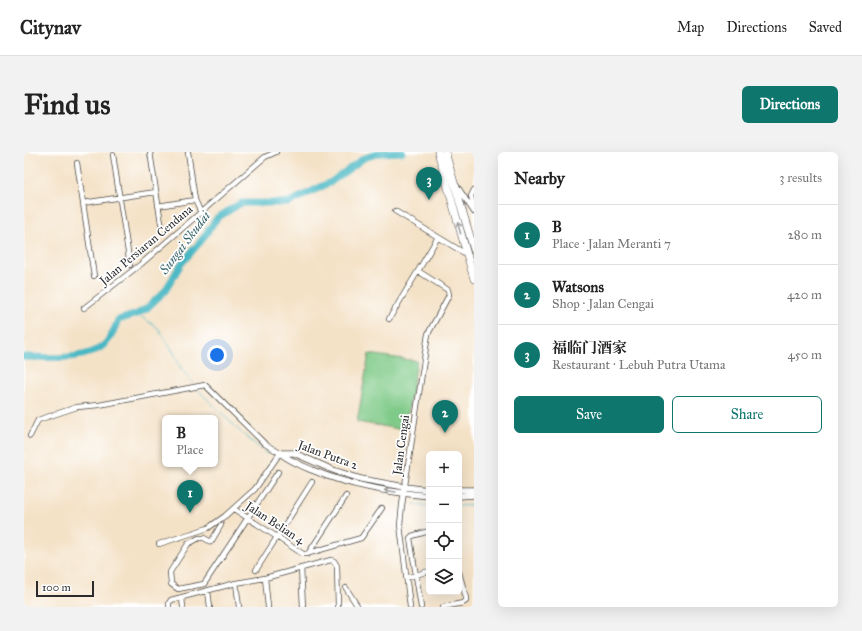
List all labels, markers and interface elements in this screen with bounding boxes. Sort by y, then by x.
text: Citynav [20,16,81,39]
text: Map [677,19,704,36]
text: Directions [726,19,787,36]
text: Saved [809,19,842,36]
button: Directions [742,86,838,123]
text: Find us [24,87,110,122]
pin: 3 [416,167,442,200]
text: Nearby [514,168,565,189]
text: 3 results [779,170,822,186]
street label: Jalan Persiaran Cendana [95,201,197,290]
water label: Sungai Skudai [156,208,214,278]
text: B [552,218,562,236]
one-way arrow [455,222,462,235]
text: 1 [524,227,530,243]
text: 280 m [787,227,822,243]
text: Place · Jalan Meranti 7 [552,236,671,252]
text: Watsons [552,278,604,296]
text: 2 [524,287,530,303]
text: 420 m [787,287,822,303]
text: Shop · Jalan Cengai [552,296,654,312]
text: 福临门酒家 [552,339,627,357]
your location [207,345,227,365]
text: 3 [524,347,530,363]
text: 450 m [787,347,822,363]
text: Restaurant · Lebuh Putra Utama [552,357,725,373]
button: Save [514,396,664,433]
button: Share [672,396,822,433]
pin: 2 [432,400,458,433]
street label: Jalan Cengai [390,413,413,478]
popup [162,415,218,467]
text: B [176,424,186,442]
street label: Jalan Putra 2 [294,437,360,473]
text: Place [176,442,204,458]
map controls [426,451,462,595]
button: + [426,451,462,487]
pin: 1 [177,480,203,513]
one-way arrow [384,487,397,495]
button: − [426,487,462,523]
street label: Jalan Belian 4 [241,498,307,548]
button: locate [426,523,462,559]
button: layers [426,559,462,595]
scale bar [36,579,94,598]
text: 100 m [42,581,71,594]

